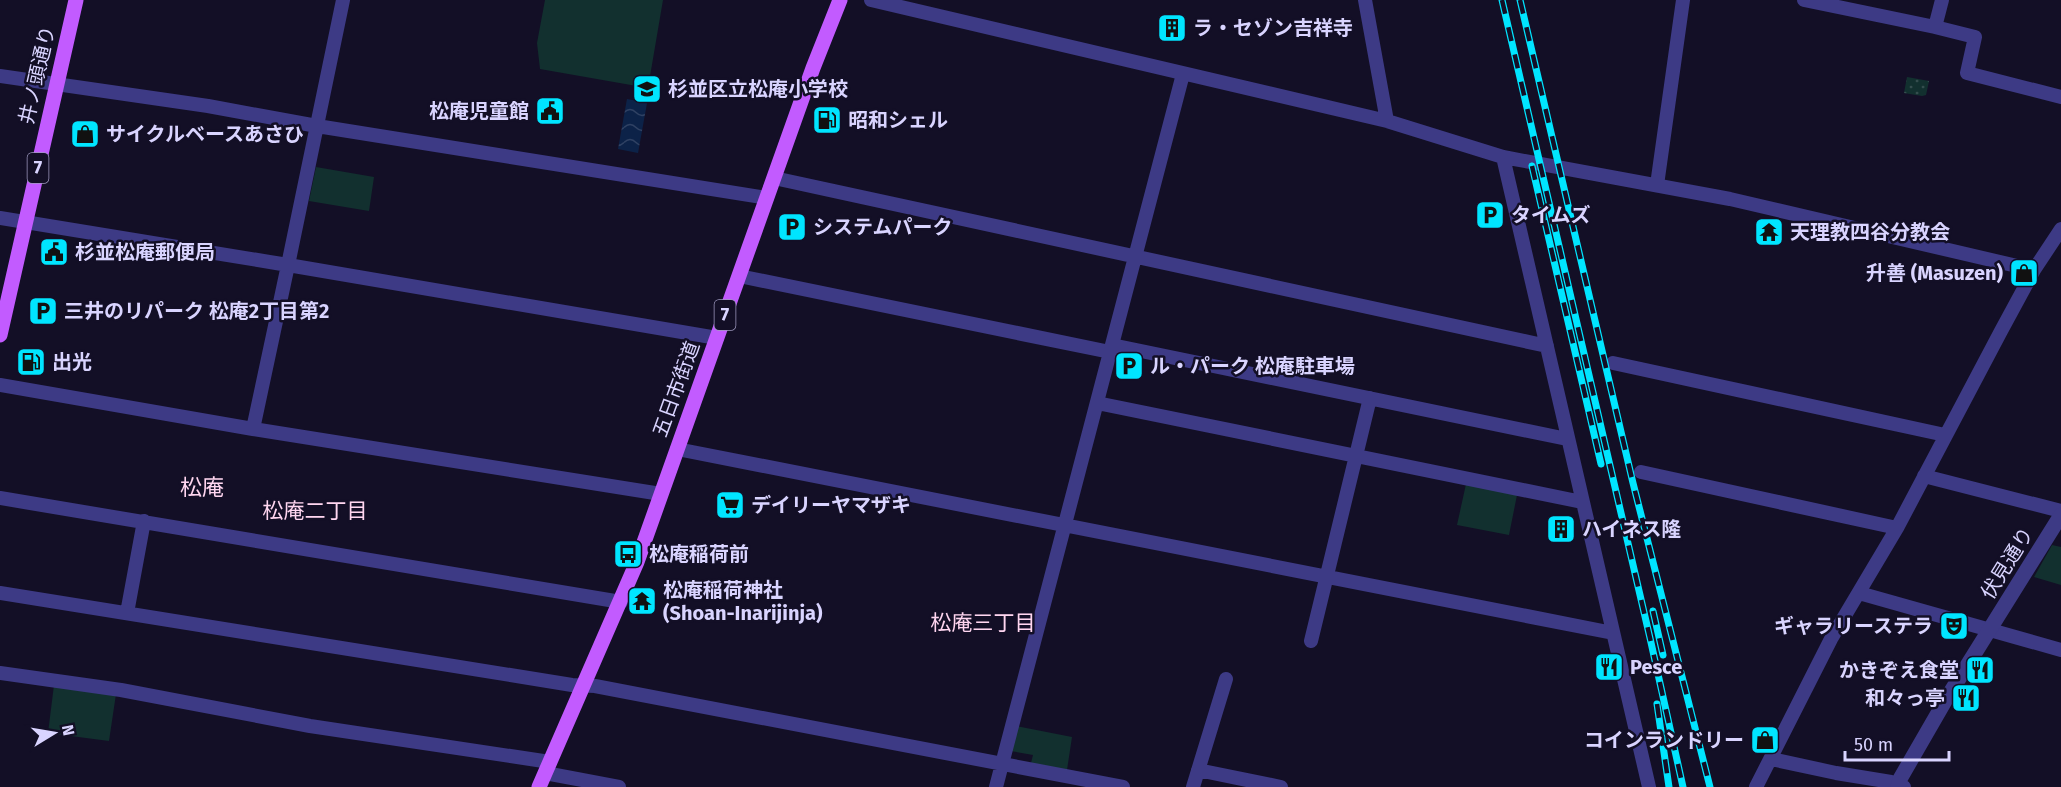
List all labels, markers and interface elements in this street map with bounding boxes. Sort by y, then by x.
building icon: ラ・セゾン吉祥寺 [1156,12,1188,44]
place label: ラ・セゾン吉祥寺 [1193,16,1353,40]
street label: 井ノ頭通り [14,24,60,126]
school or university icon: 杉並区立松庵小学校 [631,73,663,105]
place label: 杉並区立松庵小学校 [668,77,848,101]
public building icon: 松庵児童館 [534,95,566,127]
place label: 松庵児童館 [429,99,529,123]
fuel station icon: 昭和シェル [811,104,843,136]
place label: 昭和シェル [848,108,948,132]
shop icon: サイクルベースあさひ [69,118,101,150]
place label: サイクルベースあさひ [106,122,304,146]
road number: 7 [28,153,48,183]
parking icon: タイムズ [1474,199,1506,231]
place label: タイムズ [1511,203,1591,227]
parking icon: システムパーク [776,211,808,243]
place label: システムパーク [813,215,952,239]
temple icon: 天理教四谷分教会 [1753,216,1785,248]
place label: 天理教四谷分教会 [1790,220,1950,244]
public building icon: 杉並松庵郵便局 [38,236,70,268]
place label: 杉並松庵郵便局 [75,240,215,264]
shop icon: 升善 (Masuzen) [2008,257,2040,289]
place label: 升善 (Masuzen) [1866,261,2003,285]
parking icon: 三井のリパーク 松庵2丁目第2 [27,295,59,327]
place label: 三井のリパーク 松庵2丁目第2 [64,299,329,323]
road number: 7 [714,300,736,330]
street label: 五日市街道 [648,338,704,440]
fuel station icon: 出光 [15,346,47,378]
place label: 出光 [52,350,92,374]
parking icon: ル・パーク 松庵駐車場 [1113,350,1145,382]
place label: ル・パーク 松庵駐車場 [1150,354,1355,378]
district label: 松庵 [180,474,224,501]
supermarket icon: デイリーヤマザキ [714,489,746,521]
place label: デイリーヤマザキ [751,493,911,517]
district label: 松庵二丁目 [263,498,368,524]
building icon: ハイネス隆 [1545,513,1577,545]
place label: ハイネス隆 [1582,517,1682,541]
street label: 伏見通り [1976,523,2038,603]
bus stop icon: 松庵稲荷前 [612,538,644,570]
place label: 松庵稲荷前 [649,542,749,566]
place label: 松庵稲荷神社 (Shoan-Inarijinja) [663,578,823,625]
temple icon: 松庵稲荷神社 (Shoan-Inarijinja) [626,585,658,617]
district label: 松庵三丁目 [931,610,1036,636]
theatre icon: ギャラリーステラ [1938,610,1970,642]
place label: ギャラリーステラ [1774,614,1933,638]
restaurant icon: Pesce [1593,651,1625,683]
restaurant icon: かきぞえ食堂 [1964,654,1996,686]
place label: Pesce [1630,655,1682,679]
place label: かきぞえ食堂 [1839,658,1959,682]
restaurant icon: 和々っ亭 [1950,682,1982,714]
place label: 和々っ亭 [1865,686,1945,710]
north arrow [24,703,84,763]
text: N [58,723,79,737]
shop icon: コインランドリー [1749,724,1781,756]
scale bar [1845,724,1948,762]
place label: コインランドリー [1584,728,1744,752]
text: 50 m [1854,734,1893,756]

